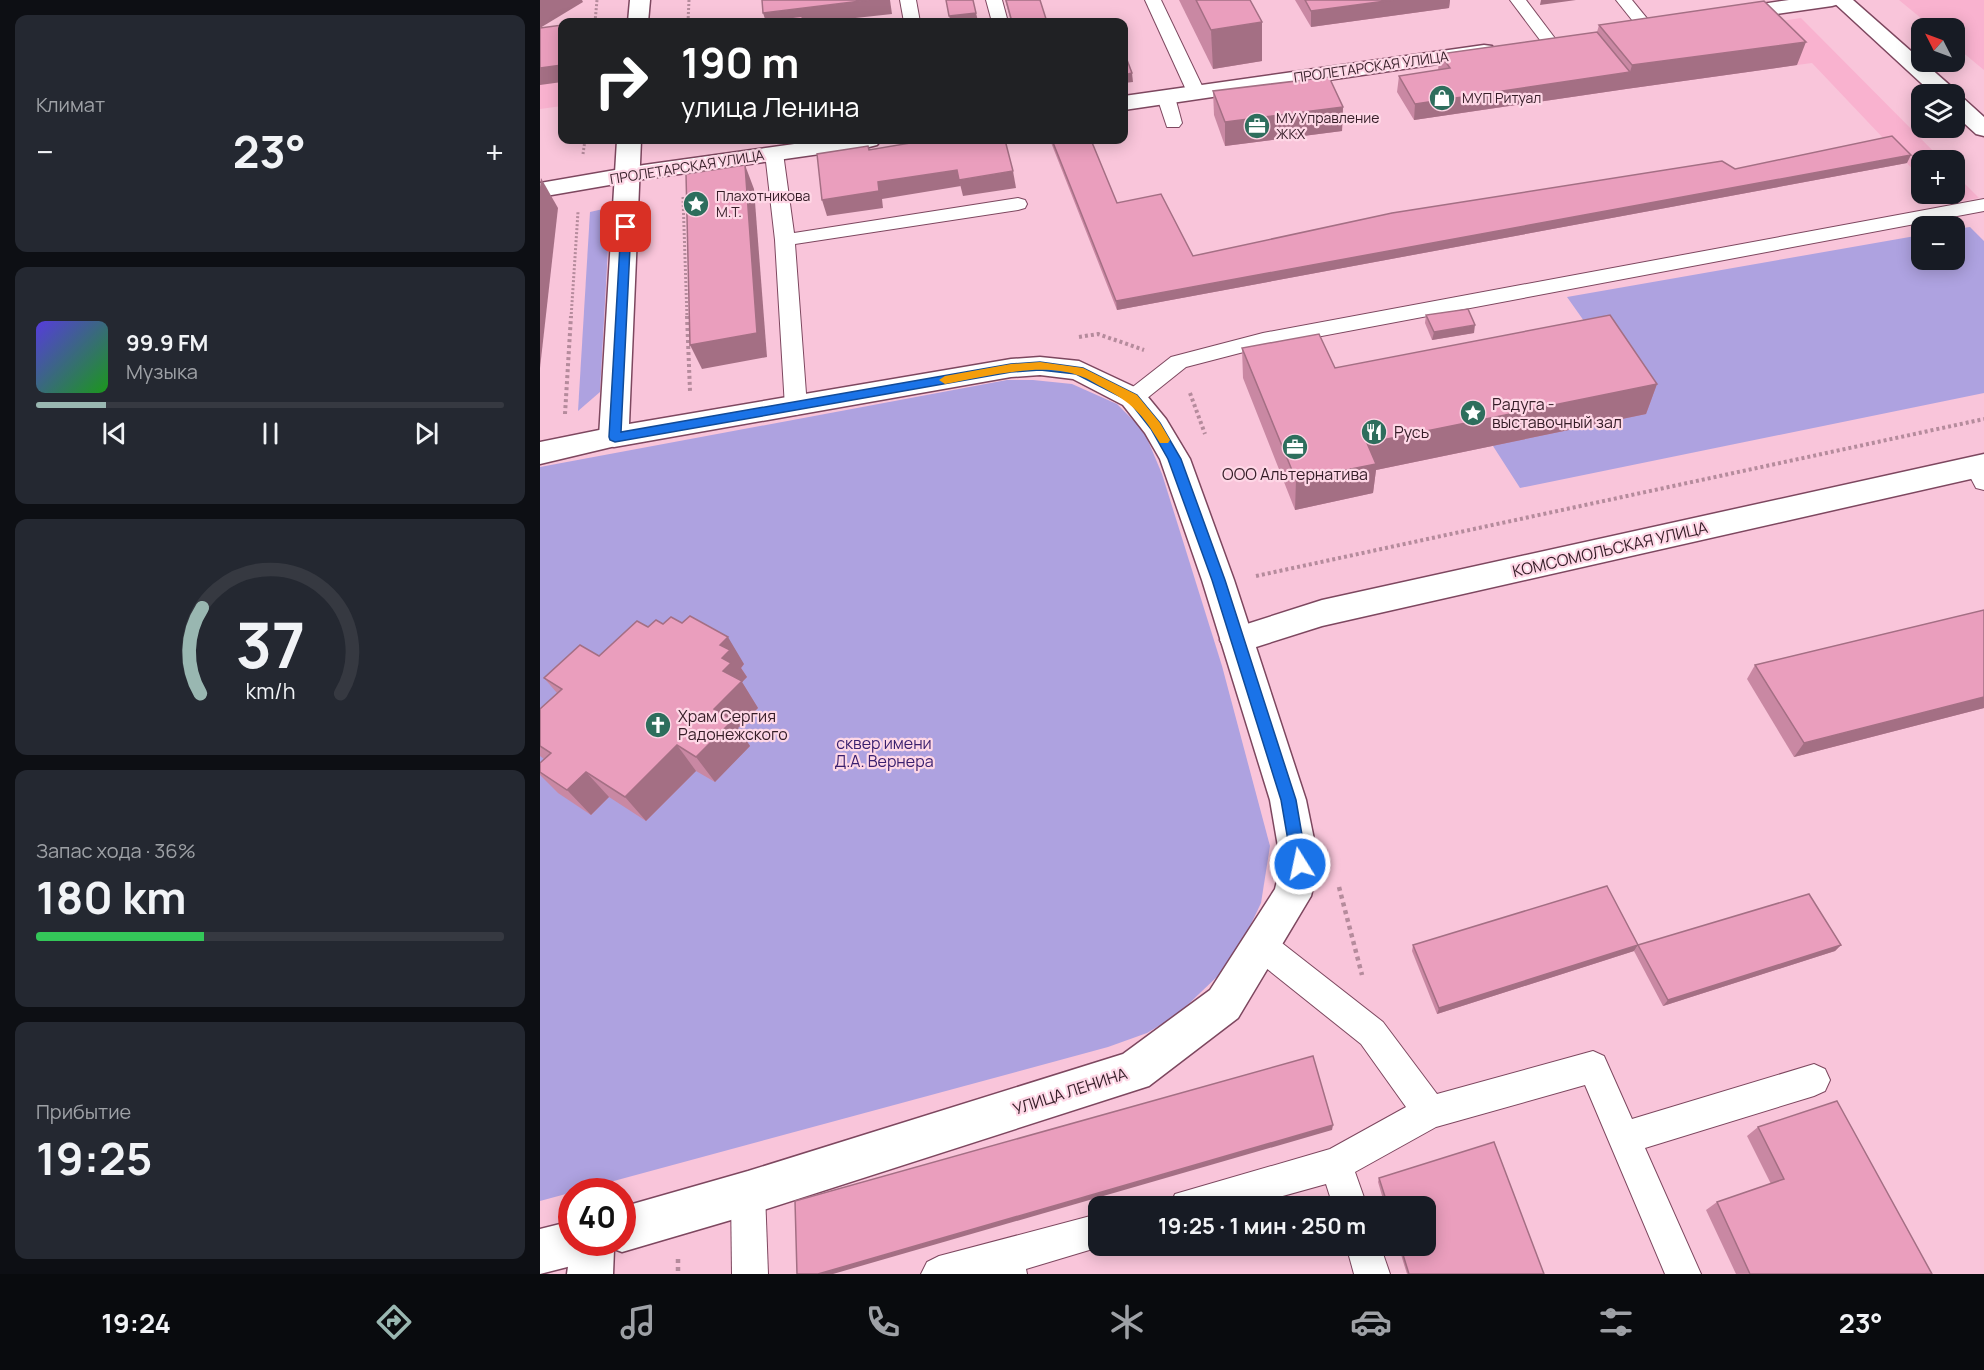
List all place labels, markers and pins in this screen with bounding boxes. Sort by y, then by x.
shop icon: МУП Ритуал [1427,83,1457,113]
place label: МУП Ритуал [1462,88,1541,107]
place label: МУ Управление ЖКХ [1276,108,1379,143]
office icon: МУ Управление ЖКХ [1242,111,1272,141]
place label: Плахотникова М.Т. [716,186,810,221]
place icon: Плахотникова М.Т. [681,189,711,219]
pin [600,201,651,252]
place label: Радуга - выставочный зал [1492,393,1622,433]
place icon: Радуга - выставочный зал [1458,398,1488,428]
restaurant icon: Русь [1359,417,1389,447]
place label: Русь [1394,421,1429,443]
office icon: ООО Альтернатива [1280,432,1310,462]
place label: ООО Альтернатива [1222,463,1368,485]
place label: Храм Сергия Радонежского [678,705,788,745]
church icon: Храм Сергия Радонежского [643,710,673,740]

